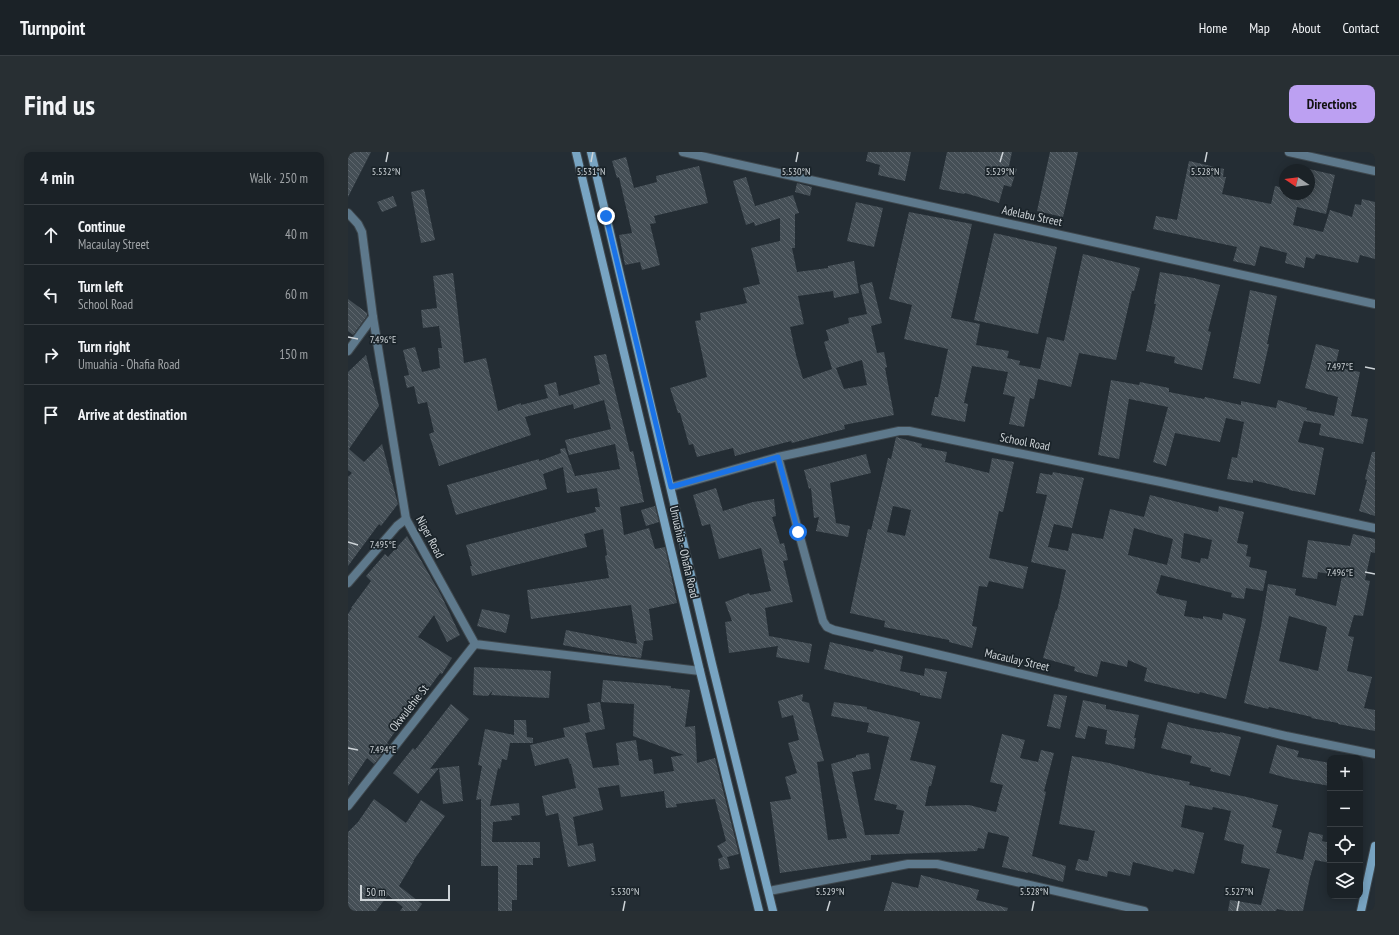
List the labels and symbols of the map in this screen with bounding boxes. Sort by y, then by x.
north arrow [1279,164,1315,200]
text: 5.532°N [372,165,400,178]
text: 5.531°N [577,165,605,178]
text: 5.530°N [782,165,810,178]
text: 5.529°N [986,165,1014,178]
text: 5.528°N [1191,165,1219,178]
street label: Adelabu Street [1001,202,1064,229]
route end [597,207,615,225]
text: 7.496°E [370,333,396,346]
text: 7.497°E [1327,360,1353,373]
street label: School Road [999,429,1051,454]
street label: Umuahia - Ohafia Road [667,504,702,599]
street label: Niger Road [413,513,448,560]
route start [789,523,807,541]
text: 7.495°E [370,538,396,551]
text: 7.496°E [1327,566,1353,579]
street label: Macaulay Street [983,645,1052,674]
street label: Okwulehie St [386,681,432,734]
text: 7.494°E [370,743,396,756]
scale bar [360,883,450,902]
text: 5.530°N [611,885,639,898]
text: 5.529°N [816,885,844,898]
text: 5.528°N [1020,885,1048,898]
text: 5.527°N [1225,885,1253,898]

